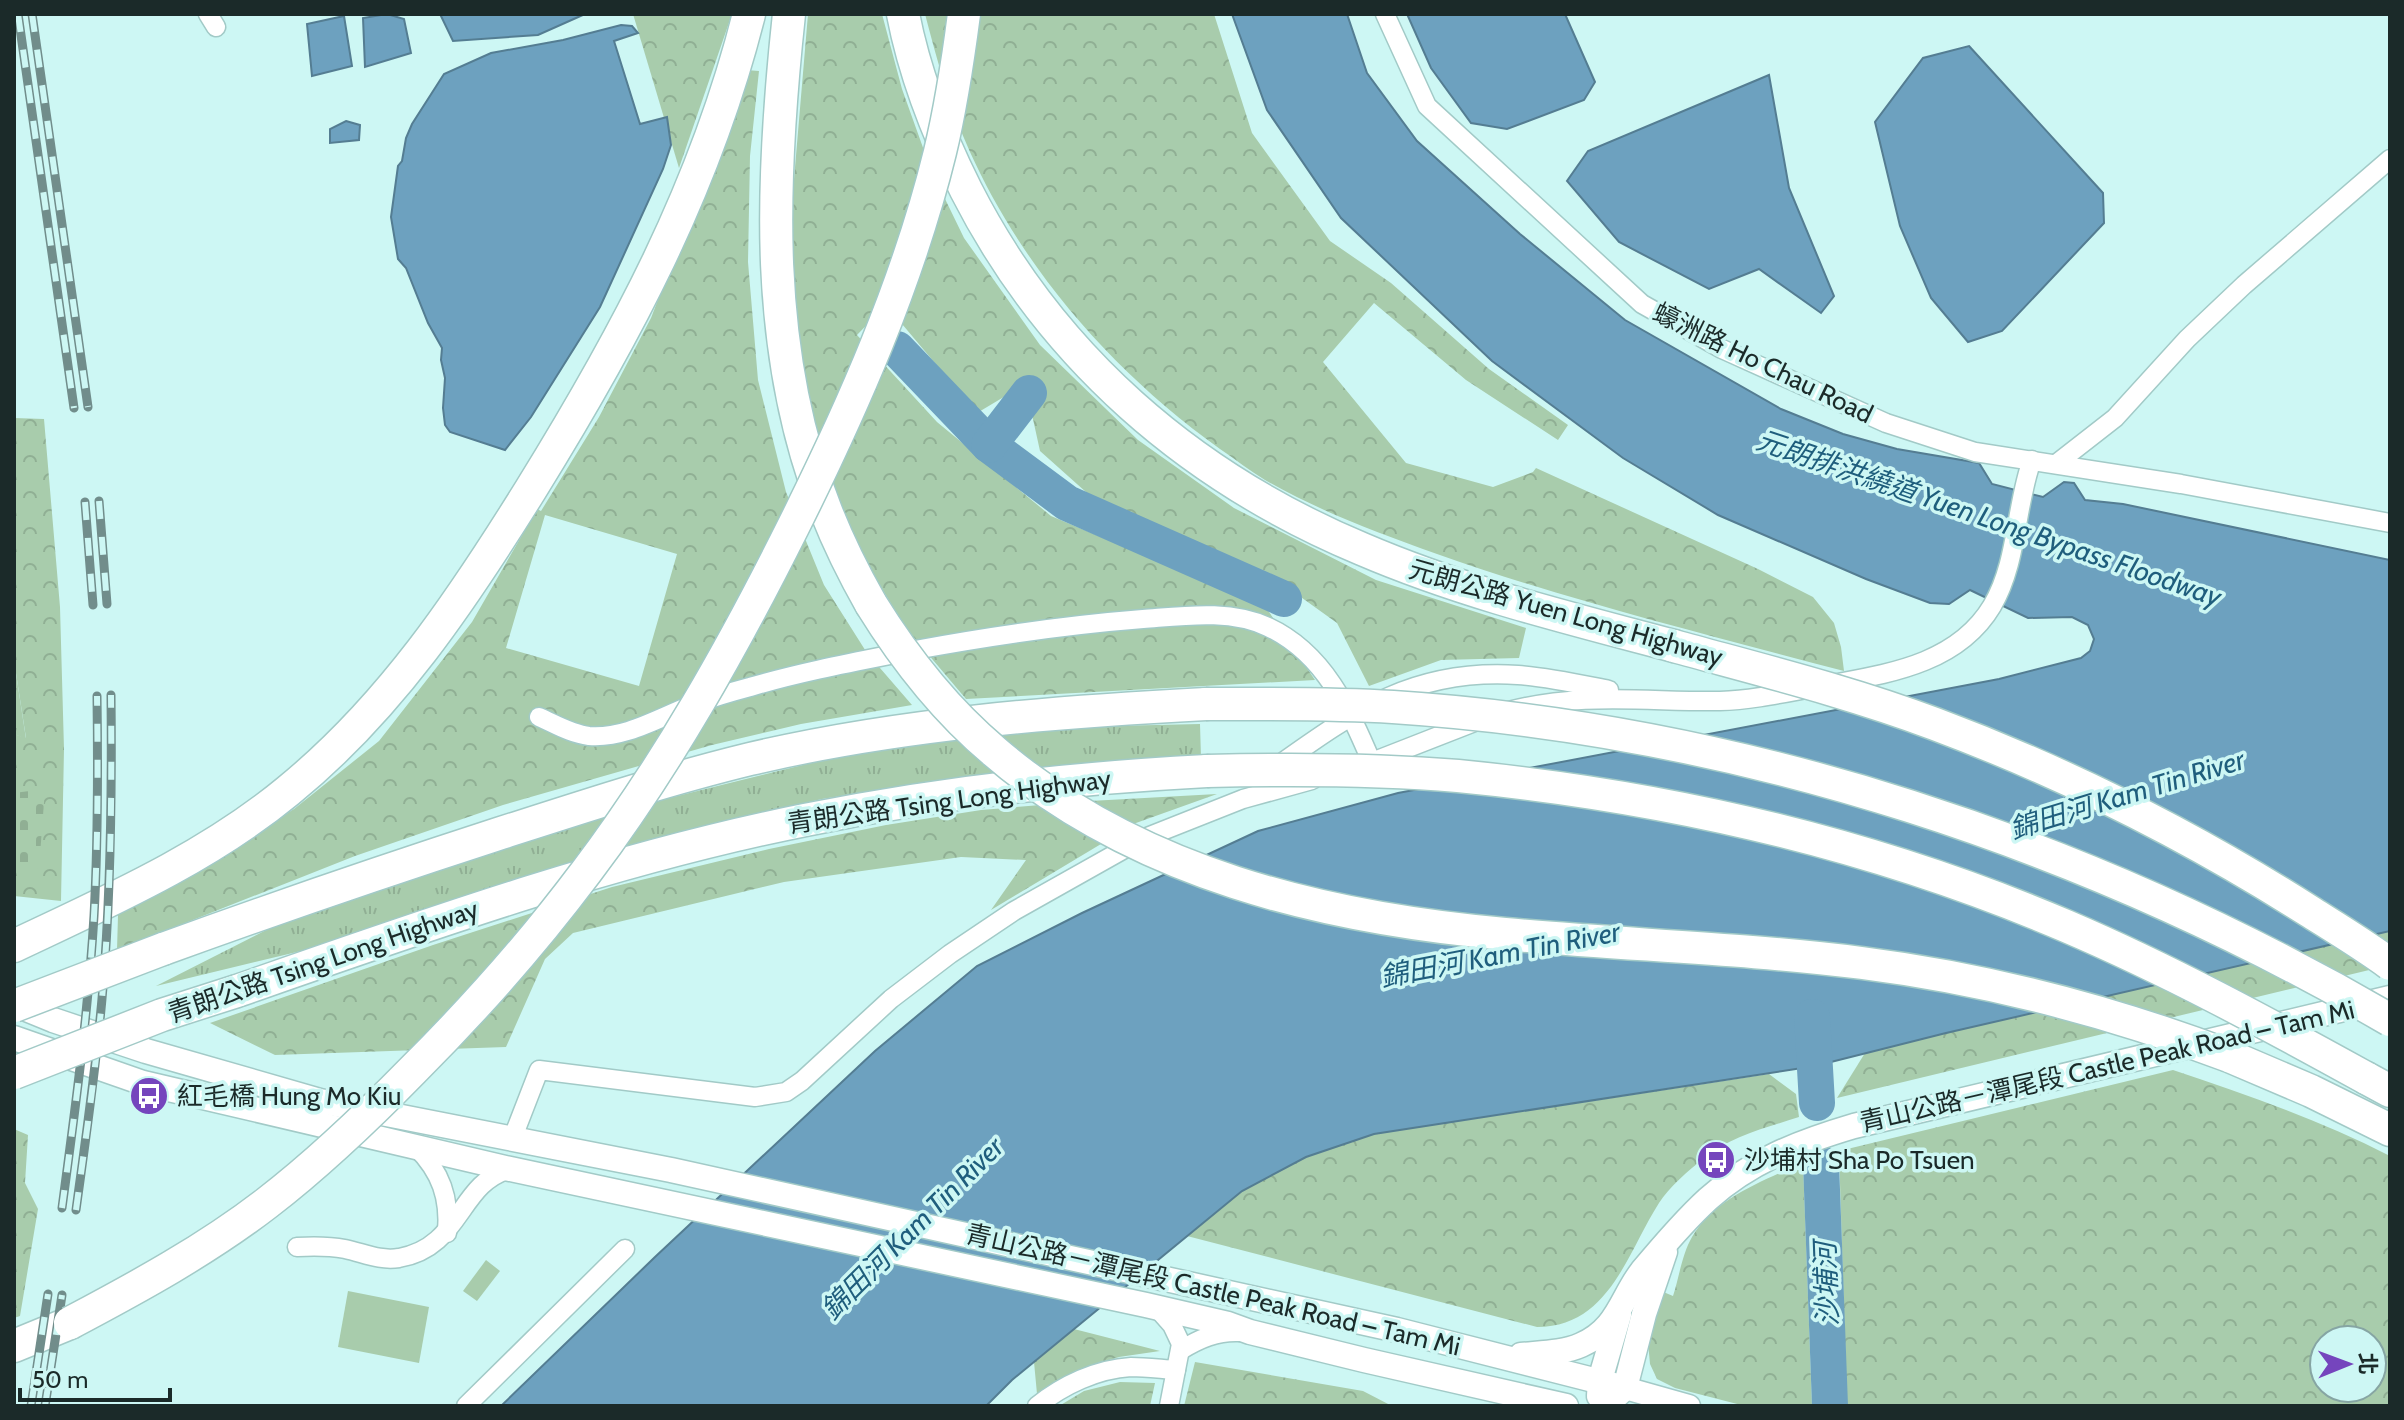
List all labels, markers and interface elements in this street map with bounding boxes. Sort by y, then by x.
street label: 蠔洲路 Ho Chau Road [1648,296,1878,430]
water label: 元朗排洪繞道 Yuen Long Bypass Floodway [1752,422,2227,614]
street label: 元朗公路 Yuen Long Highway [1405,553,1727,673]
water label: 錦田河 Kam Tin River [2005,742,2250,846]
street label: 青朗公路 Tsing Long Highway [785,762,1113,840]
street label: 青朗公路 Tsing Long Highway [163,893,483,1029]
water label: 錦田河 Kam Tin River [1377,914,1624,994]
street label: 青山公路－潭尾段 Castle Peak Road – Tam Mi [1856,993,2358,1139]
bus stop icon: 紅毛橋 Hung Mo Kiu [128,1075,170,1117]
place label: 紅毛橋 Hung Mo Kiu [177,1080,401,1112]
water label: 錦田河 Kam Tin River [814,1129,1011,1326]
bus stop icon: 沙埔村 Sha Po Tsuen [1695,1139,1737,1181]
place label: 沙埔村 Sha Po Tsuen [1744,1144,1975,1176]
street label: 青山公路－潭尾段 Castle Peak Road – Tam Mi [962,1217,1464,1363]
water label: 沙埔河 [1807,1236,1844,1327]
north arrow [2308,1324,2388,1404]
scale bar [20,1352,170,1402]
text: 北 [2354,1352,2381,1375]
text: 50 m [32,1365,88,1394]

